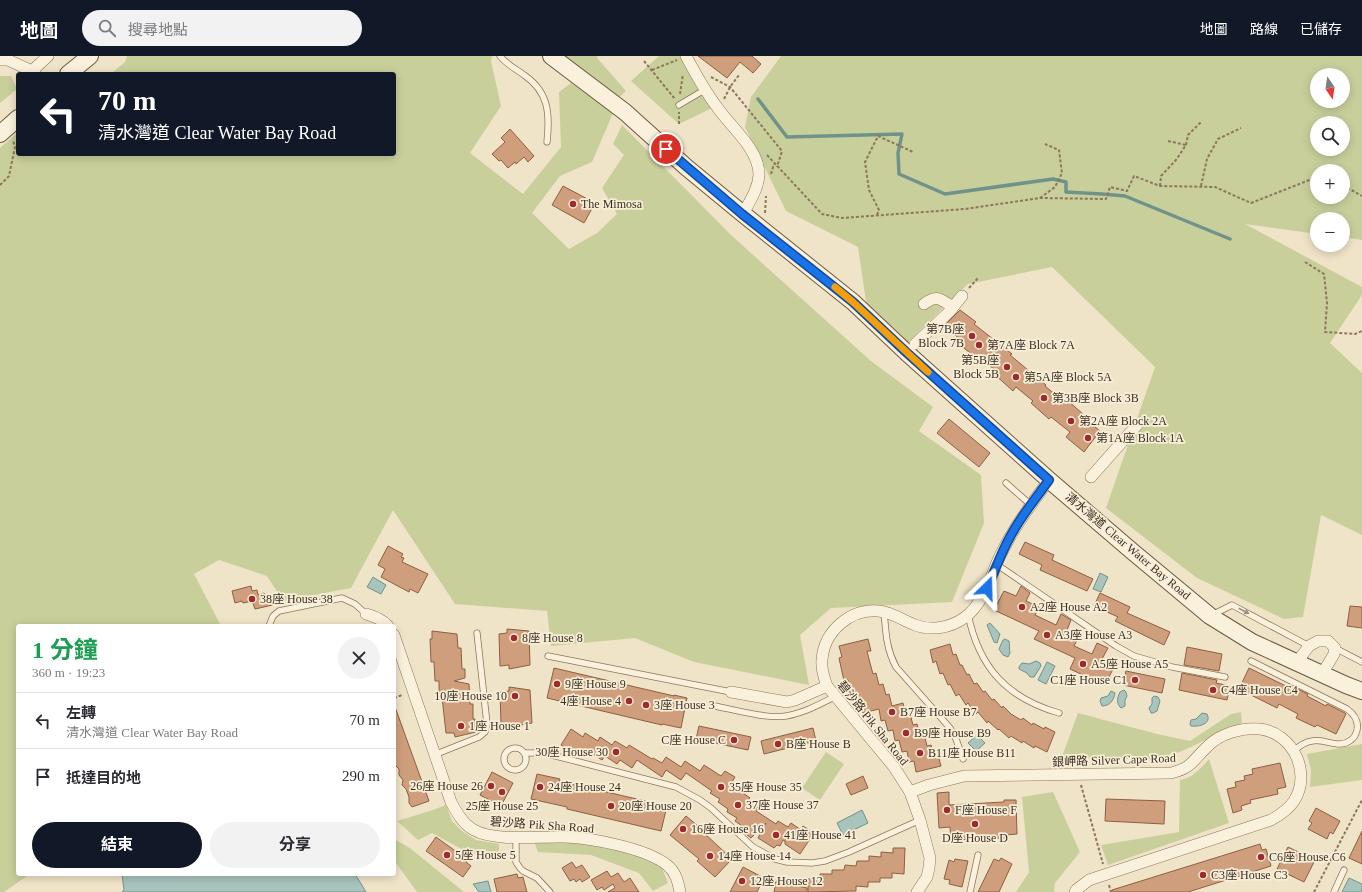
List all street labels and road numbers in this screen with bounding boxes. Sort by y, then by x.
street label: 清水灣道 Clear Water Bay Road [1063,490,1193,602]
street label: 碧沙路 Pik Sha Road [835,678,911,768]
street label: 銀岬路 Silver Cape Road [1052,751,1176,769]
street label: 碧沙路 Pik Sha Road [489,814,595,836]

